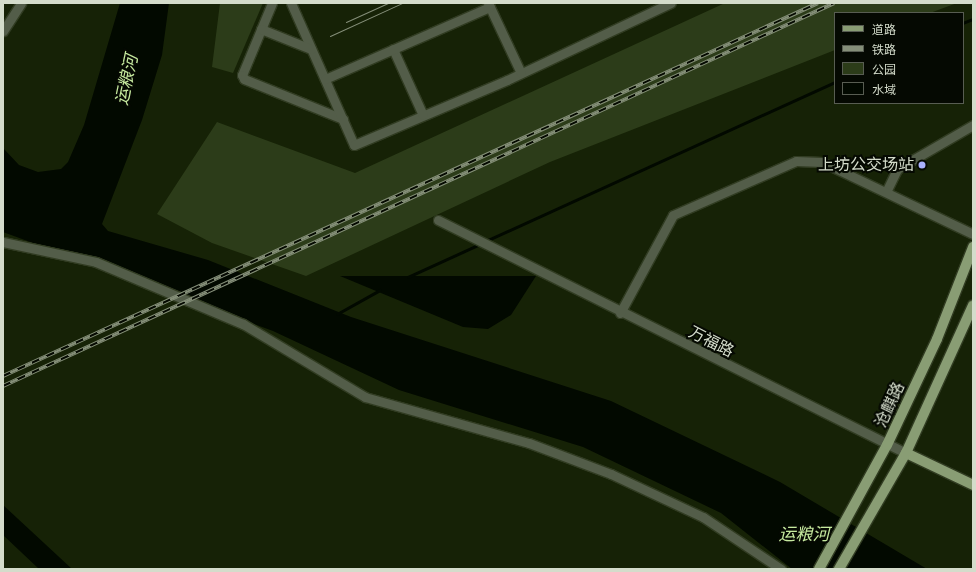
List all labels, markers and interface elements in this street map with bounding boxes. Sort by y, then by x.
legend [834,12,964,104]
text: 道路 [872,23,896,37]
text: 铁路 [872,43,896,57]
water label: 运粮河 [112,53,142,107]
text: 公园 [872,63,896,77]
text: 水域 [872,83,896,97]
place label: 上坊公交场站 [818,155,914,175]
marker: 上坊公交场站 [917,160,927,170]
street label: 万福路 [685,323,737,361]
street label: 沧麒路 [871,379,909,431]
water label: 运粮河 [779,525,829,545]

